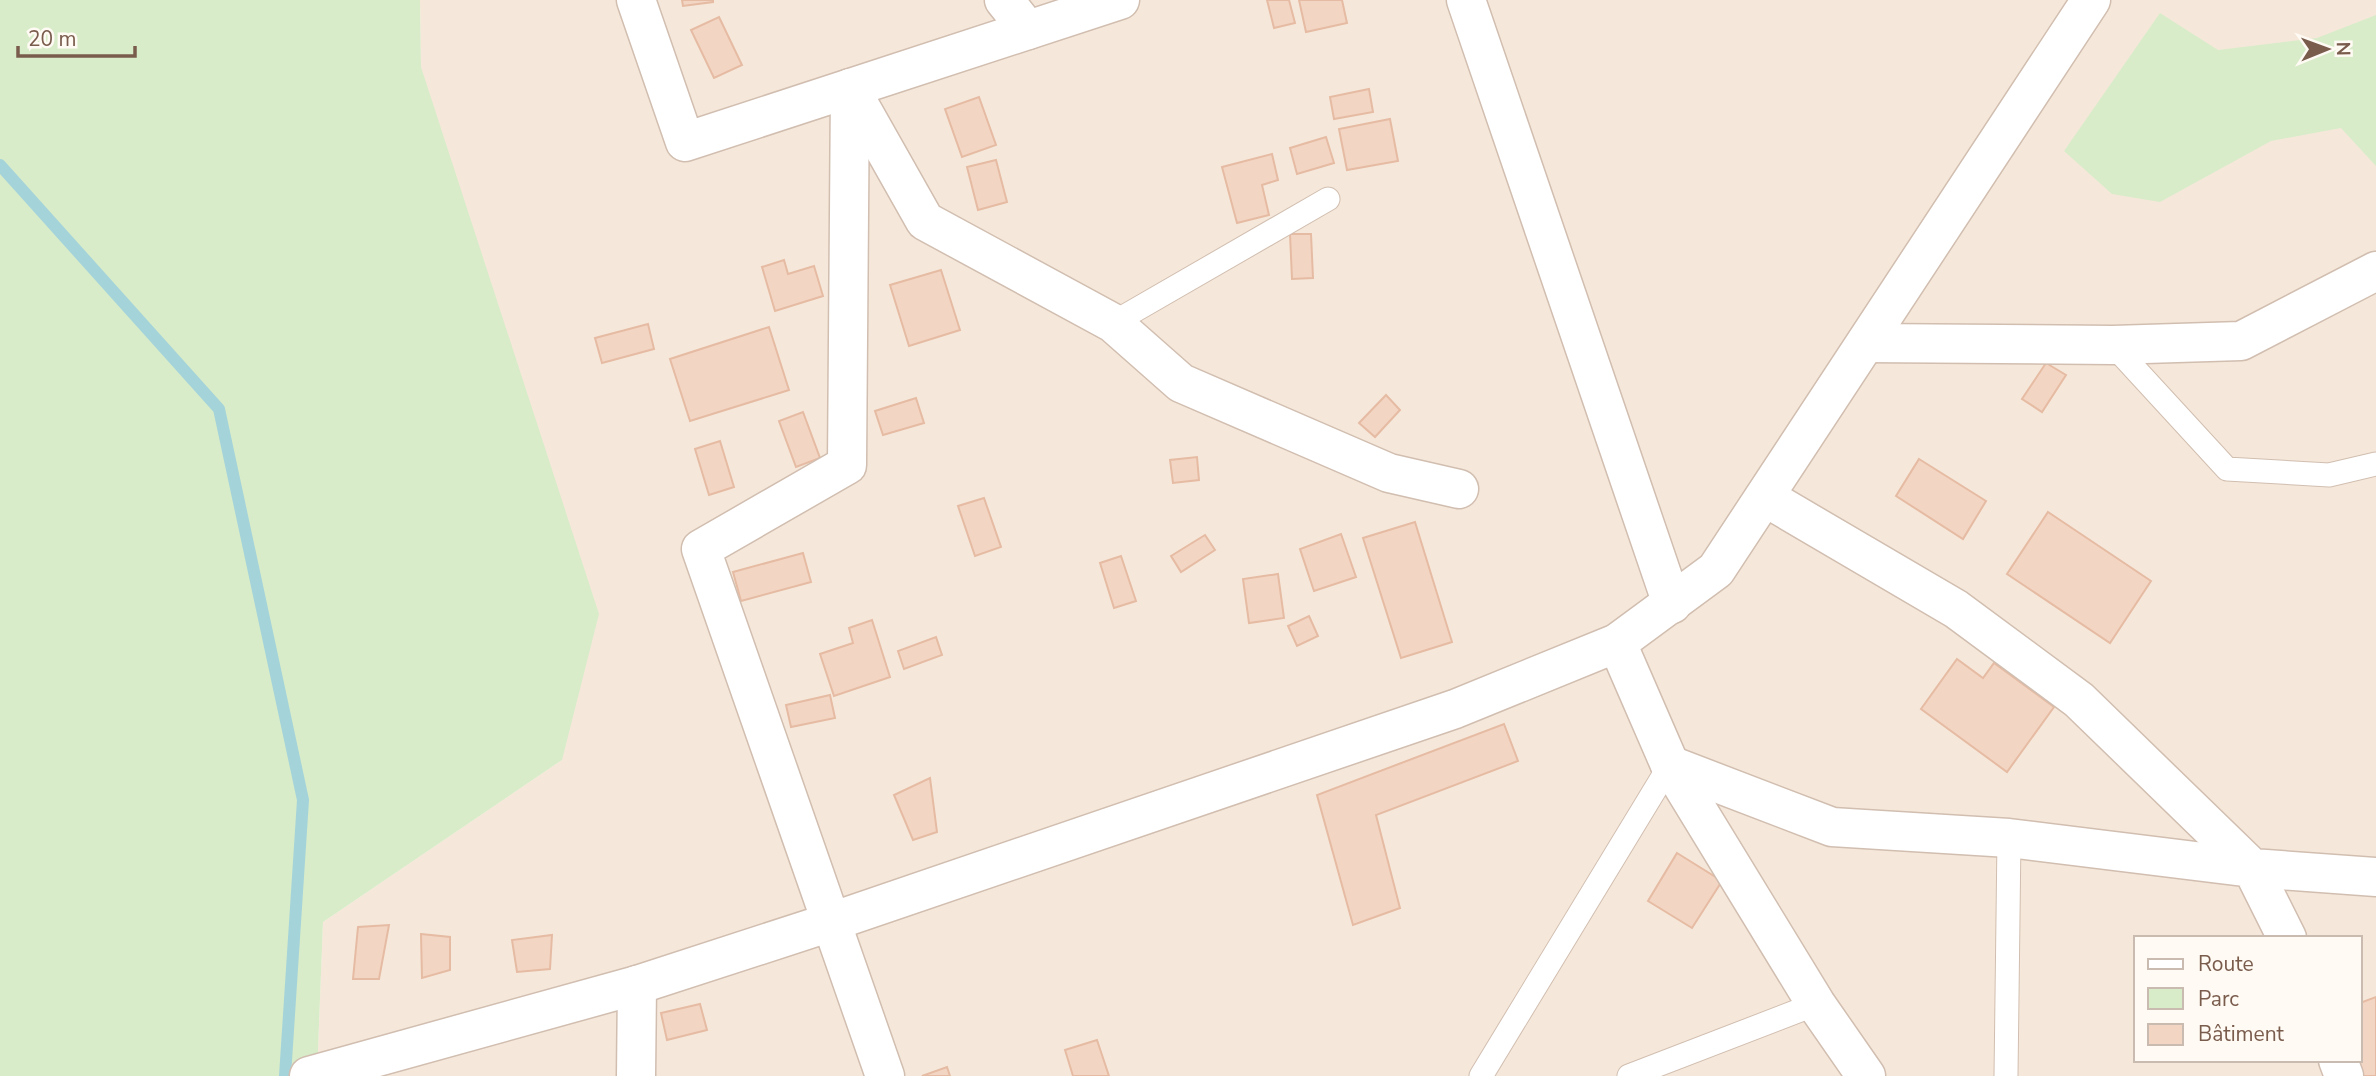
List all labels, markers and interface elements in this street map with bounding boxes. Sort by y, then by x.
scale bar [18,14,135,58]
north arrow [2292,14,2362,84]
text: 20 m [28,25,77,53]
text: N [2330,41,2356,56]
legend [2134,936,2362,1062]
text: Route [2198,950,2254,978]
text: Parc [2198,985,2239,1013]
text: Bâtiment [2198,1020,2285,1048]

